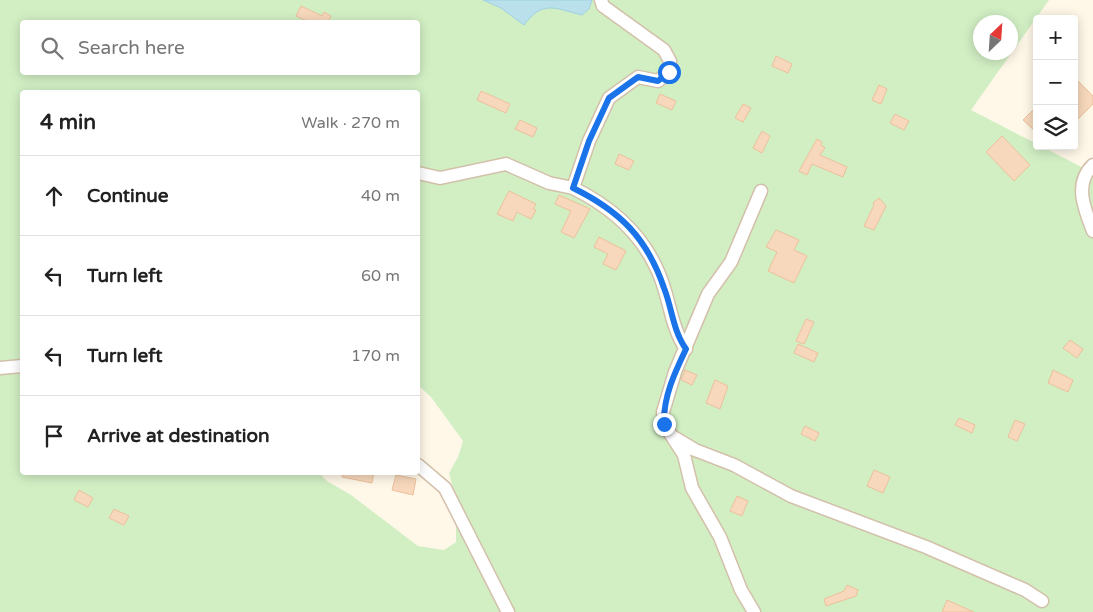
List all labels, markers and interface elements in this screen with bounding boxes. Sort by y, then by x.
north arrow [973,15,1018,60]
map controls [1033,15,1078,150]
button: + [1033,15,1078,60]
search box [20,20,420,75]
icon: search [38,34,66,62]
text: Search here [78,37,185,59]
button: − [1033,60,1078,105]
route start [658,61,681,84]
button: layers [1033,105,1078,150]
text: 4 min [40,110,96,135]
text: Walk · 270 m [301,113,400,133]
icon: ahead [40,182,68,210]
text: Continue [87,185,169,207]
text: 40 m [361,186,400,206]
icon: left [40,262,68,290]
text: Turn left [87,265,163,287]
text: 60 m [361,266,400,286]
icon: left [40,342,68,370]
text: Turn left [87,345,163,367]
text: 170 m [351,346,400,366]
route end [653,413,676,436]
icon: arrive [40,422,68,450]
text: Arrive at destination [87,425,270,447]

